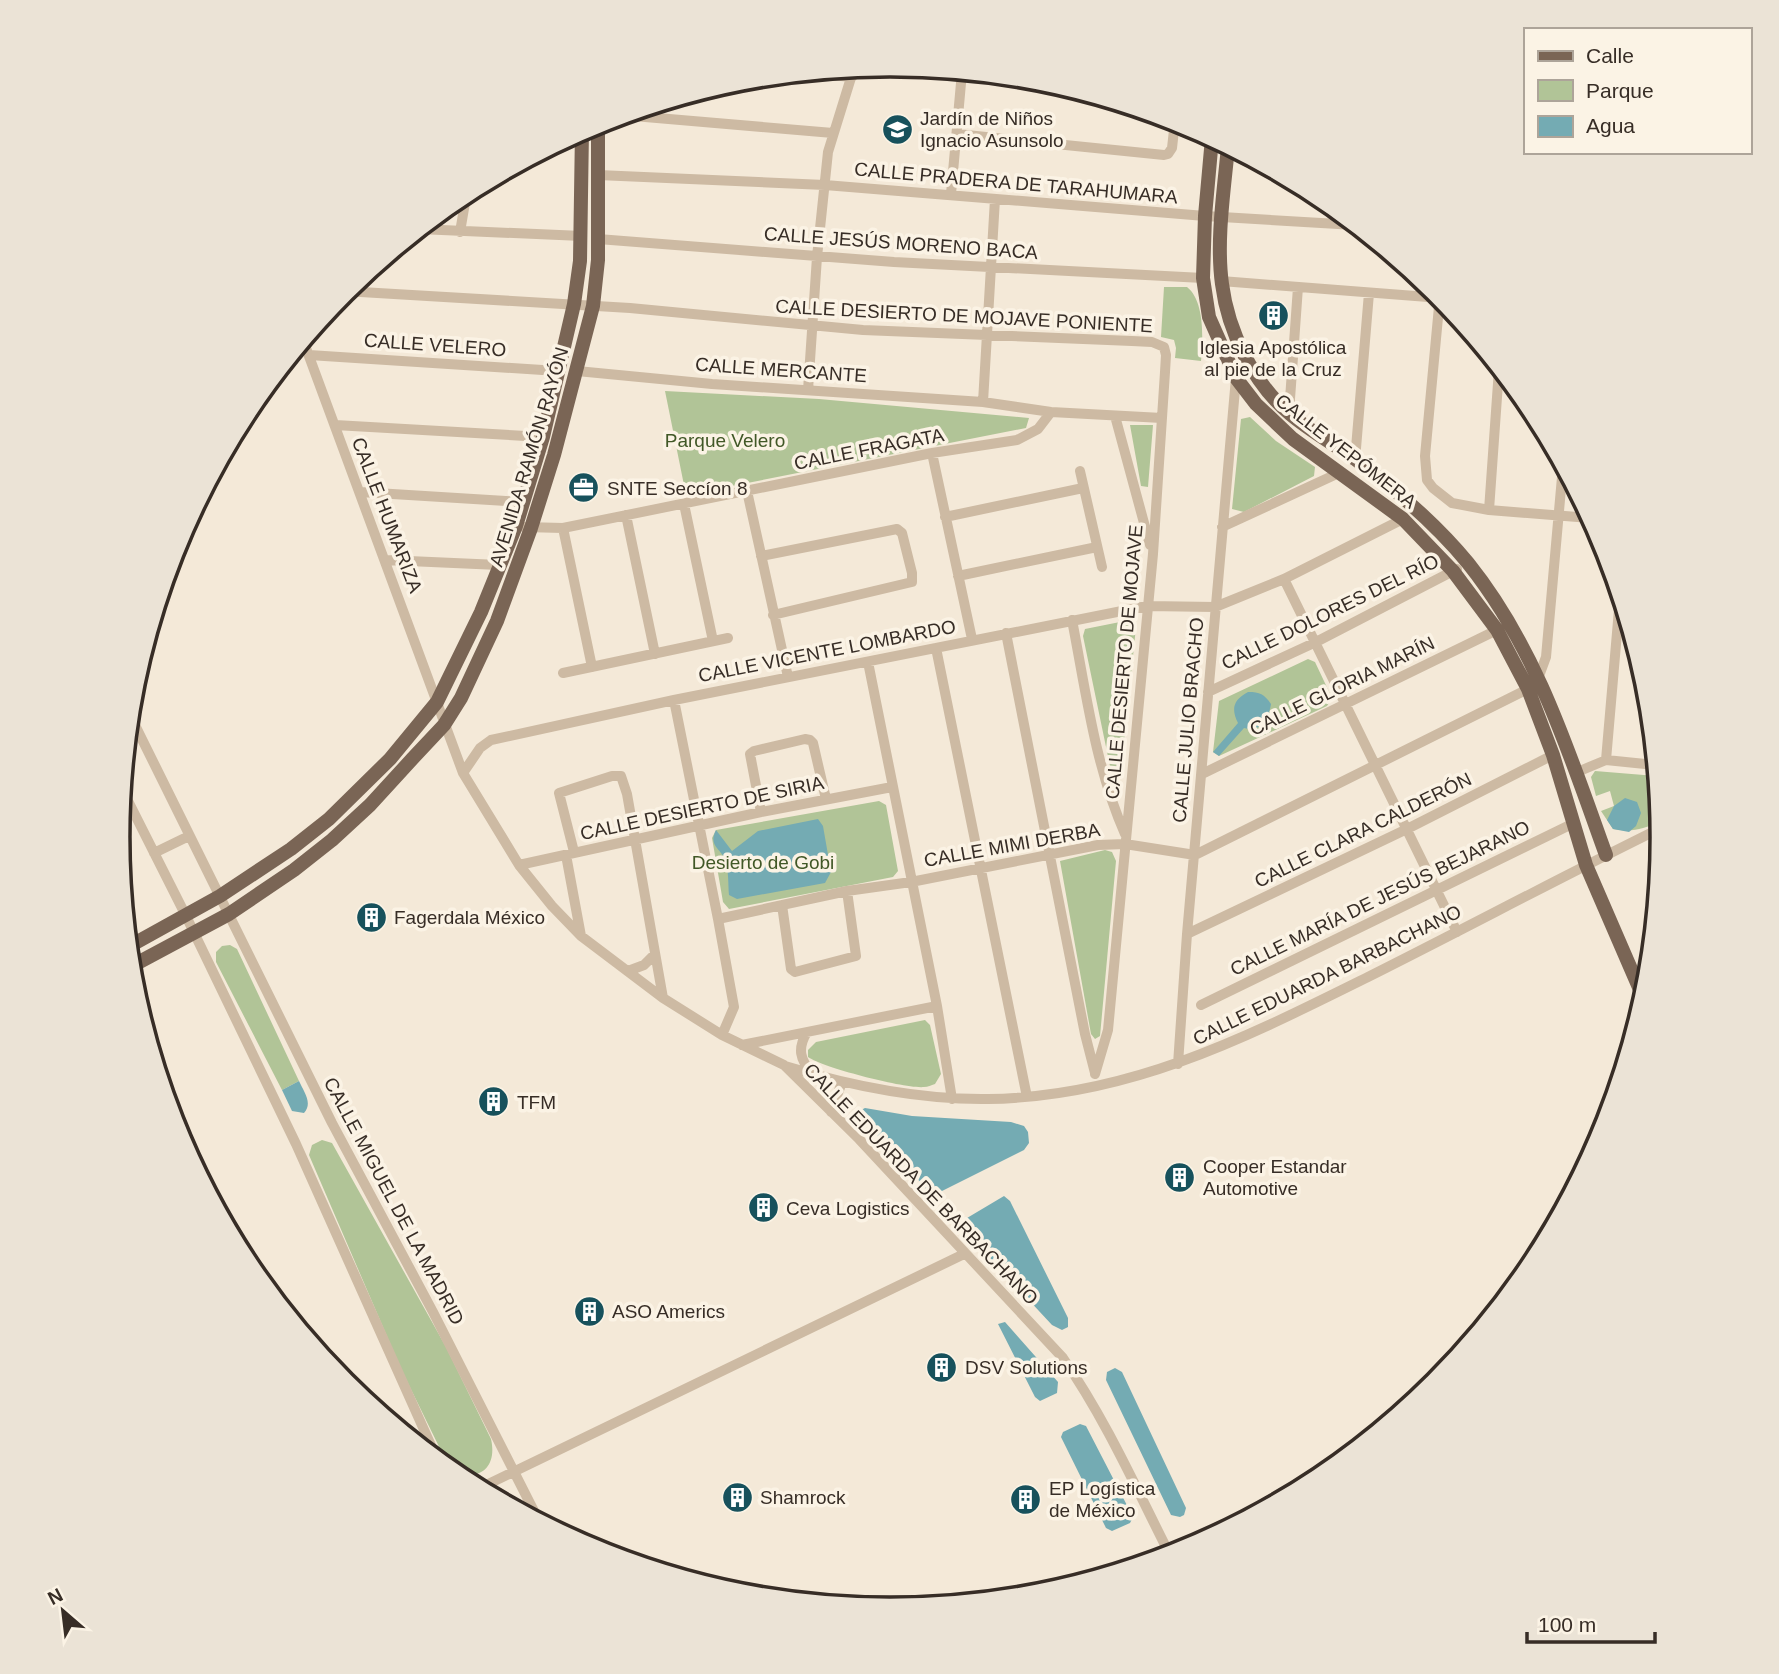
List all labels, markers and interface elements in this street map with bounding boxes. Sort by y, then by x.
legend [1524,28,1751,154]
text: Calle [1586,44,1634,67]
text: Parque [1586,79,1654,102]
place label: Jardín de Niños Ignacio Asunsolo [920,108,1064,151]
school or university icon: Jardín de Niños Ignacio Asunsolo [880,112,914,146]
text: Agua [1586,114,1635,137]
street label: CALLE PRADERA DE TARAHUMARA [853,158,1179,208]
street label: CALLE JESÚS MORENO BACA [763,223,1039,263]
street label: CALLE DESIERTO DE MOJAVE PONIENTE [775,296,1153,336]
building icon: Iglesia Apostólica al pie de la Cruz [1256,299,1290,333]
street label: CALLE VELERO [363,330,507,360]
place label: Iglesia Apostólica al pie de la Cruz [1200,337,1347,380]
street label: AVENIDA RAMÓN RAYÓN [486,345,572,569]
street label: CALLE MERCANTE [694,354,868,386]
street label: CALLE YEPÓMERA [1271,390,1421,513]
street label: CALLE FRAGATA [792,424,946,474]
park label: Parque Velero [665,430,785,451]
street label: CALLE HUMARIZA [348,434,426,596]
office icon: SNTE Seccíon 8 [567,471,601,505]
place label: SNTE Seccíon 8 [607,478,747,499]
street label: CALLE DESIERTO DE MOJAVE [1102,524,1146,800]
street label: CALLE DOLORES DEL RÍO [1218,550,1442,674]
street label: CALLE VICENTE LOMBARDO [696,616,958,686]
street label: CALLE JULIO BRACHO [1169,617,1207,823]
street label: CALLE GLORIA MARÍN [1246,632,1438,740]
street label: CALLE CLARA CALDERÓN [1251,768,1475,892]
street label: CALLE DESIERTO DE SIRIA [578,772,826,844]
street label: CALLE MARÍA DE JESÚS BEJARANO [1227,816,1533,980]
street label: CALLE MIMI DERBA [922,819,1102,871]
park label: Desierto de Gobi [692,852,834,873]
building icon: Fagerdala México [354,900,388,934]
street label: CALLE EDUARDA BARBACHANO [1190,901,1464,1049]
place label: Fagerdala México [394,907,545,928]
street label: CALLE EDUARDA DE BARBACHANO [800,1059,1042,1309]
street label: CALLE MIGUEL DE LA MADRID [320,1074,468,1328]
building icon: TFM [477,1085,511,1119]
place label: TFM [517,1092,556,1113]
place label: Cooper Estandar Automotive [1203,1156,1347,1199]
building icon: Cooper Estandar Automotive [1163,1160,1197,1194]
building icon: Ceva Logistics [746,1191,780,1225]
place label: Ceva Logistics [786,1198,910,1219]
building icon: ASO Americs [572,1294,606,1328]
place label: ASO Americs [612,1301,725,1322]
building icon: DSV Solutions [925,1350,959,1384]
place label: DSV Solutions [965,1357,1088,1378]
place label: EP Logística de México [1049,1478,1156,1521]
building icon: Shamrock [720,1480,754,1514]
building icon: EP Logística de México [1009,1482,1043,1516]
place label: Shamrock [760,1487,846,1508]
north arrow [28,1576,98,1646]
text: N [44,1584,66,1609]
scale bar [1527,1600,1655,1644]
text: 100 m [1538,1613,1596,1636]

